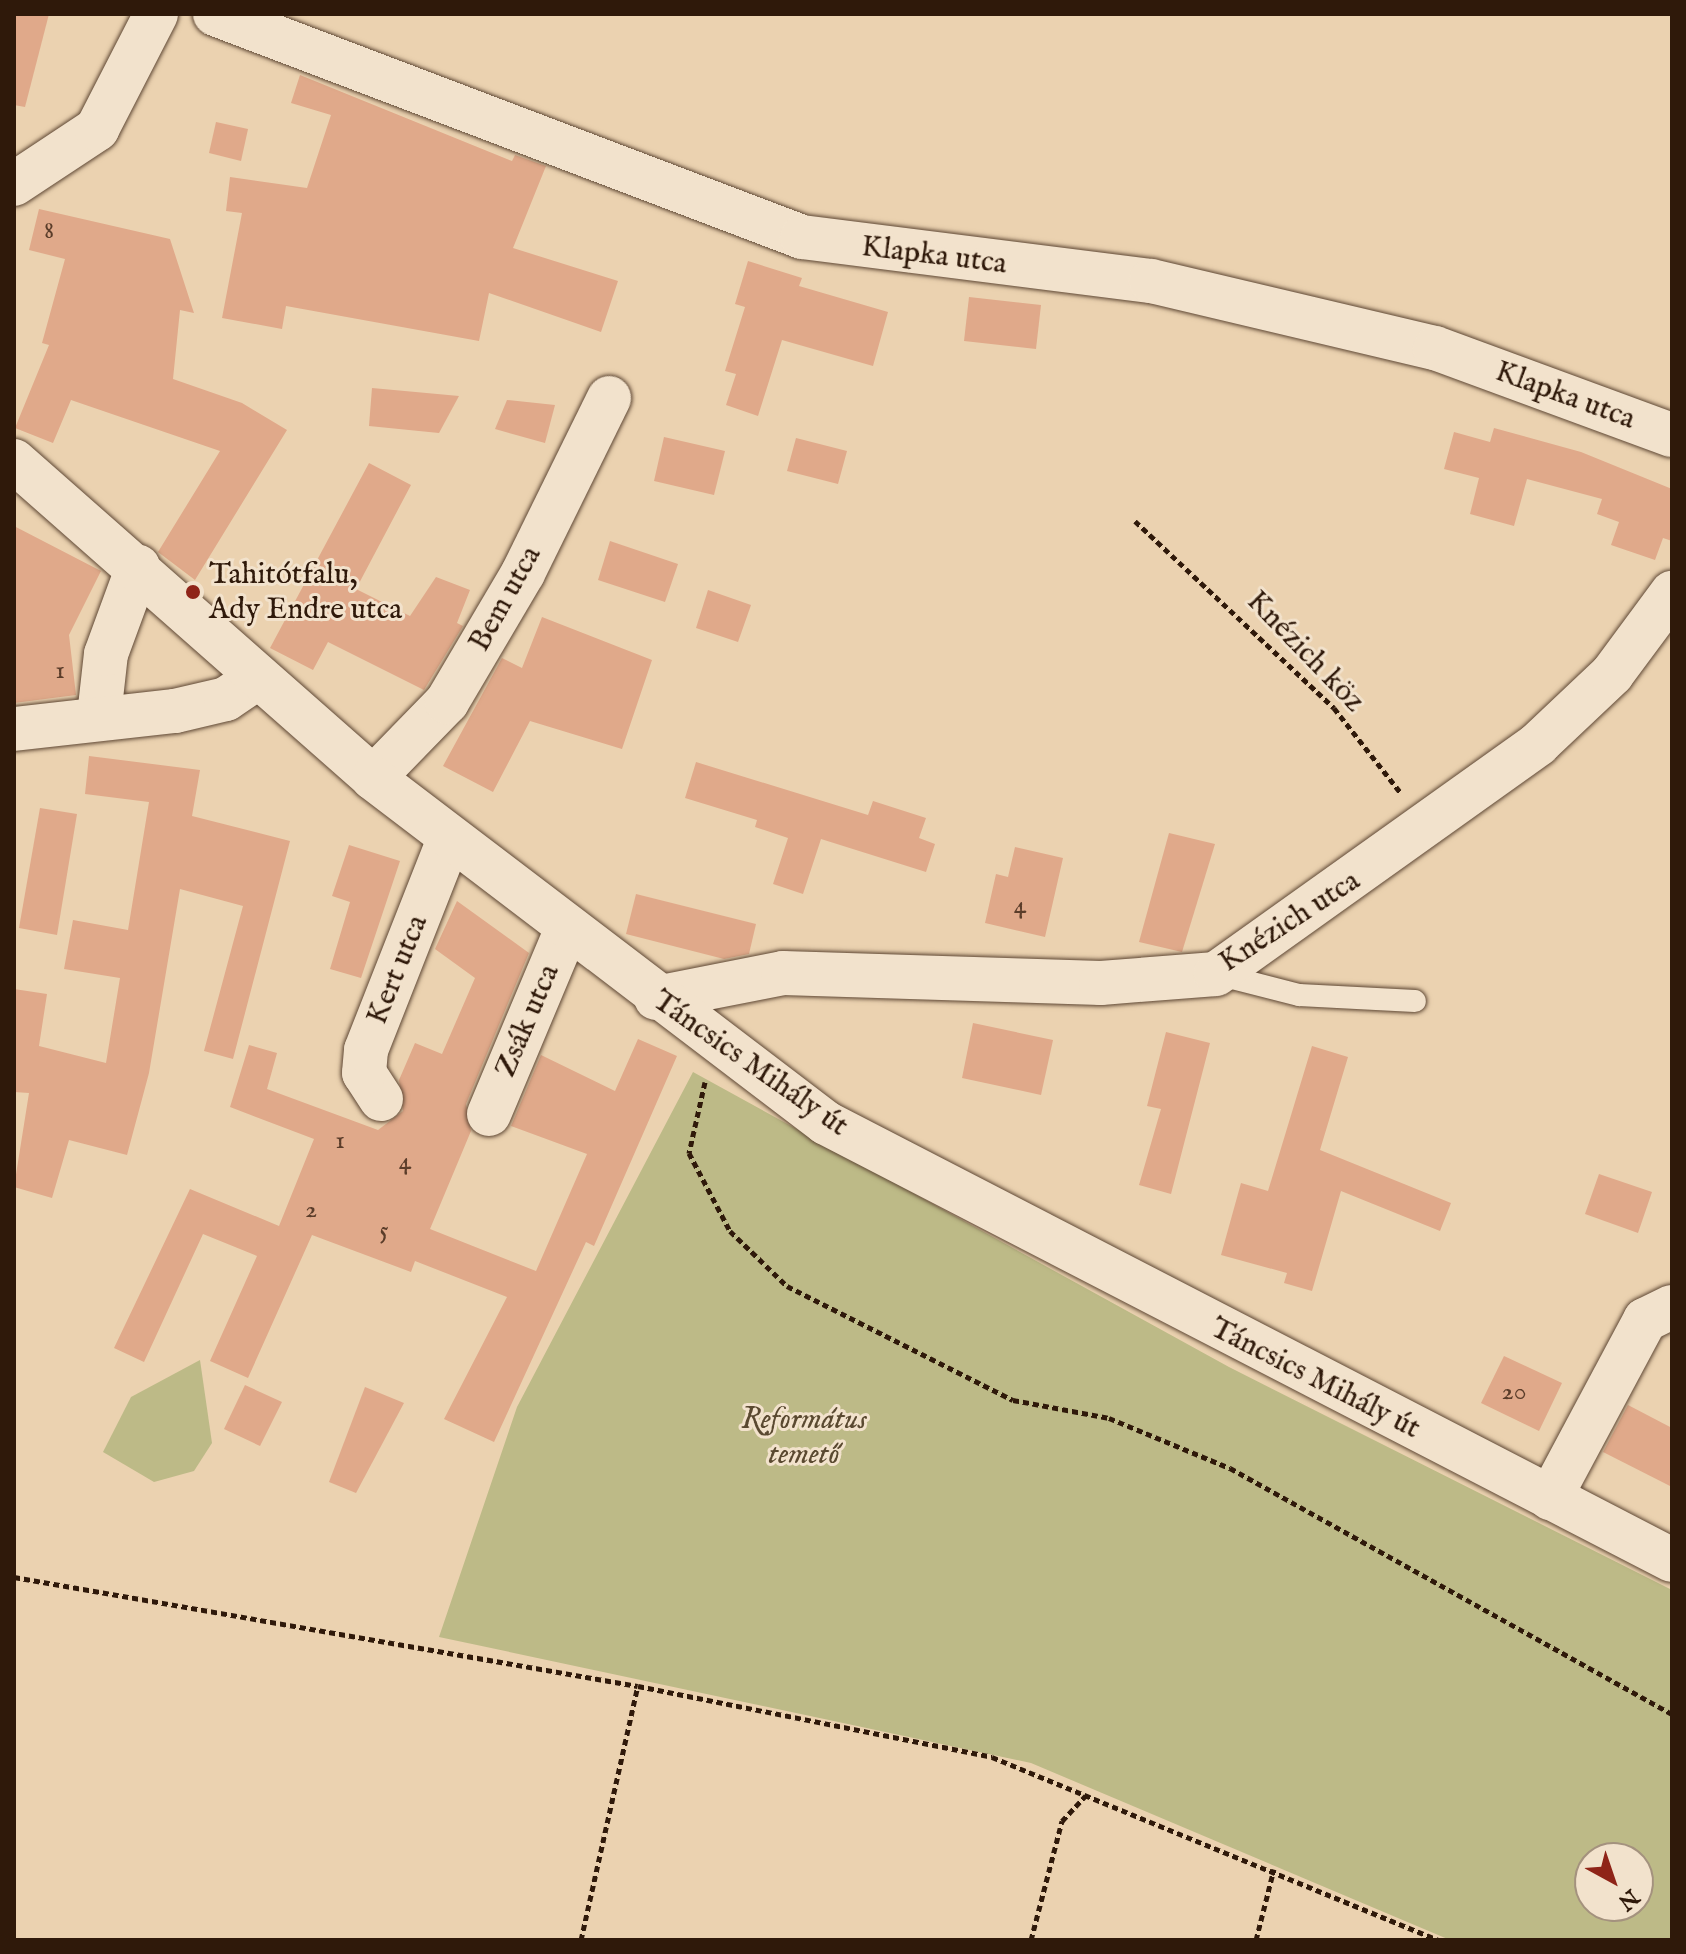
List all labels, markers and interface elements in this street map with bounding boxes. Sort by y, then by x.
house number: 8 [44,215,54,247]
street label: Klapka utca [859,229,1009,283]
street label: Klapka utca [1490,354,1640,438]
street label: Bem utca [462,540,550,658]
place label: Tahitótfalu, Ady Endre utca [209,557,402,628]
marker: Tahitótfalu, Ady Endre utca [184,583,202,601]
street label: Knézich köz [1238,584,1372,720]
house number: 1 [55,655,65,687]
street label: Knézich utca [1213,863,1367,981]
house number: 4 [1014,890,1026,922]
street label: Kert utca [360,910,436,1030]
street label: Zsák utca [488,959,568,1083]
street label: Táncsics Mihály út [645,983,855,1145]
house number: 1 [335,1125,345,1157]
house number: 4 [399,1146,411,1178]
house number: 2 [305,1194,317,1226]
house number: 5 [379,1215,389,1247]
street label: Táncsics Mihály út [1204,1311,1426,1447]
house number: 20 [1502,1376,1526,1408]
park label: Református temető [741,1402,867,1472]
north arrow [1574,1842,1654,1922]
text: N [1612,1882,1644,1916]

